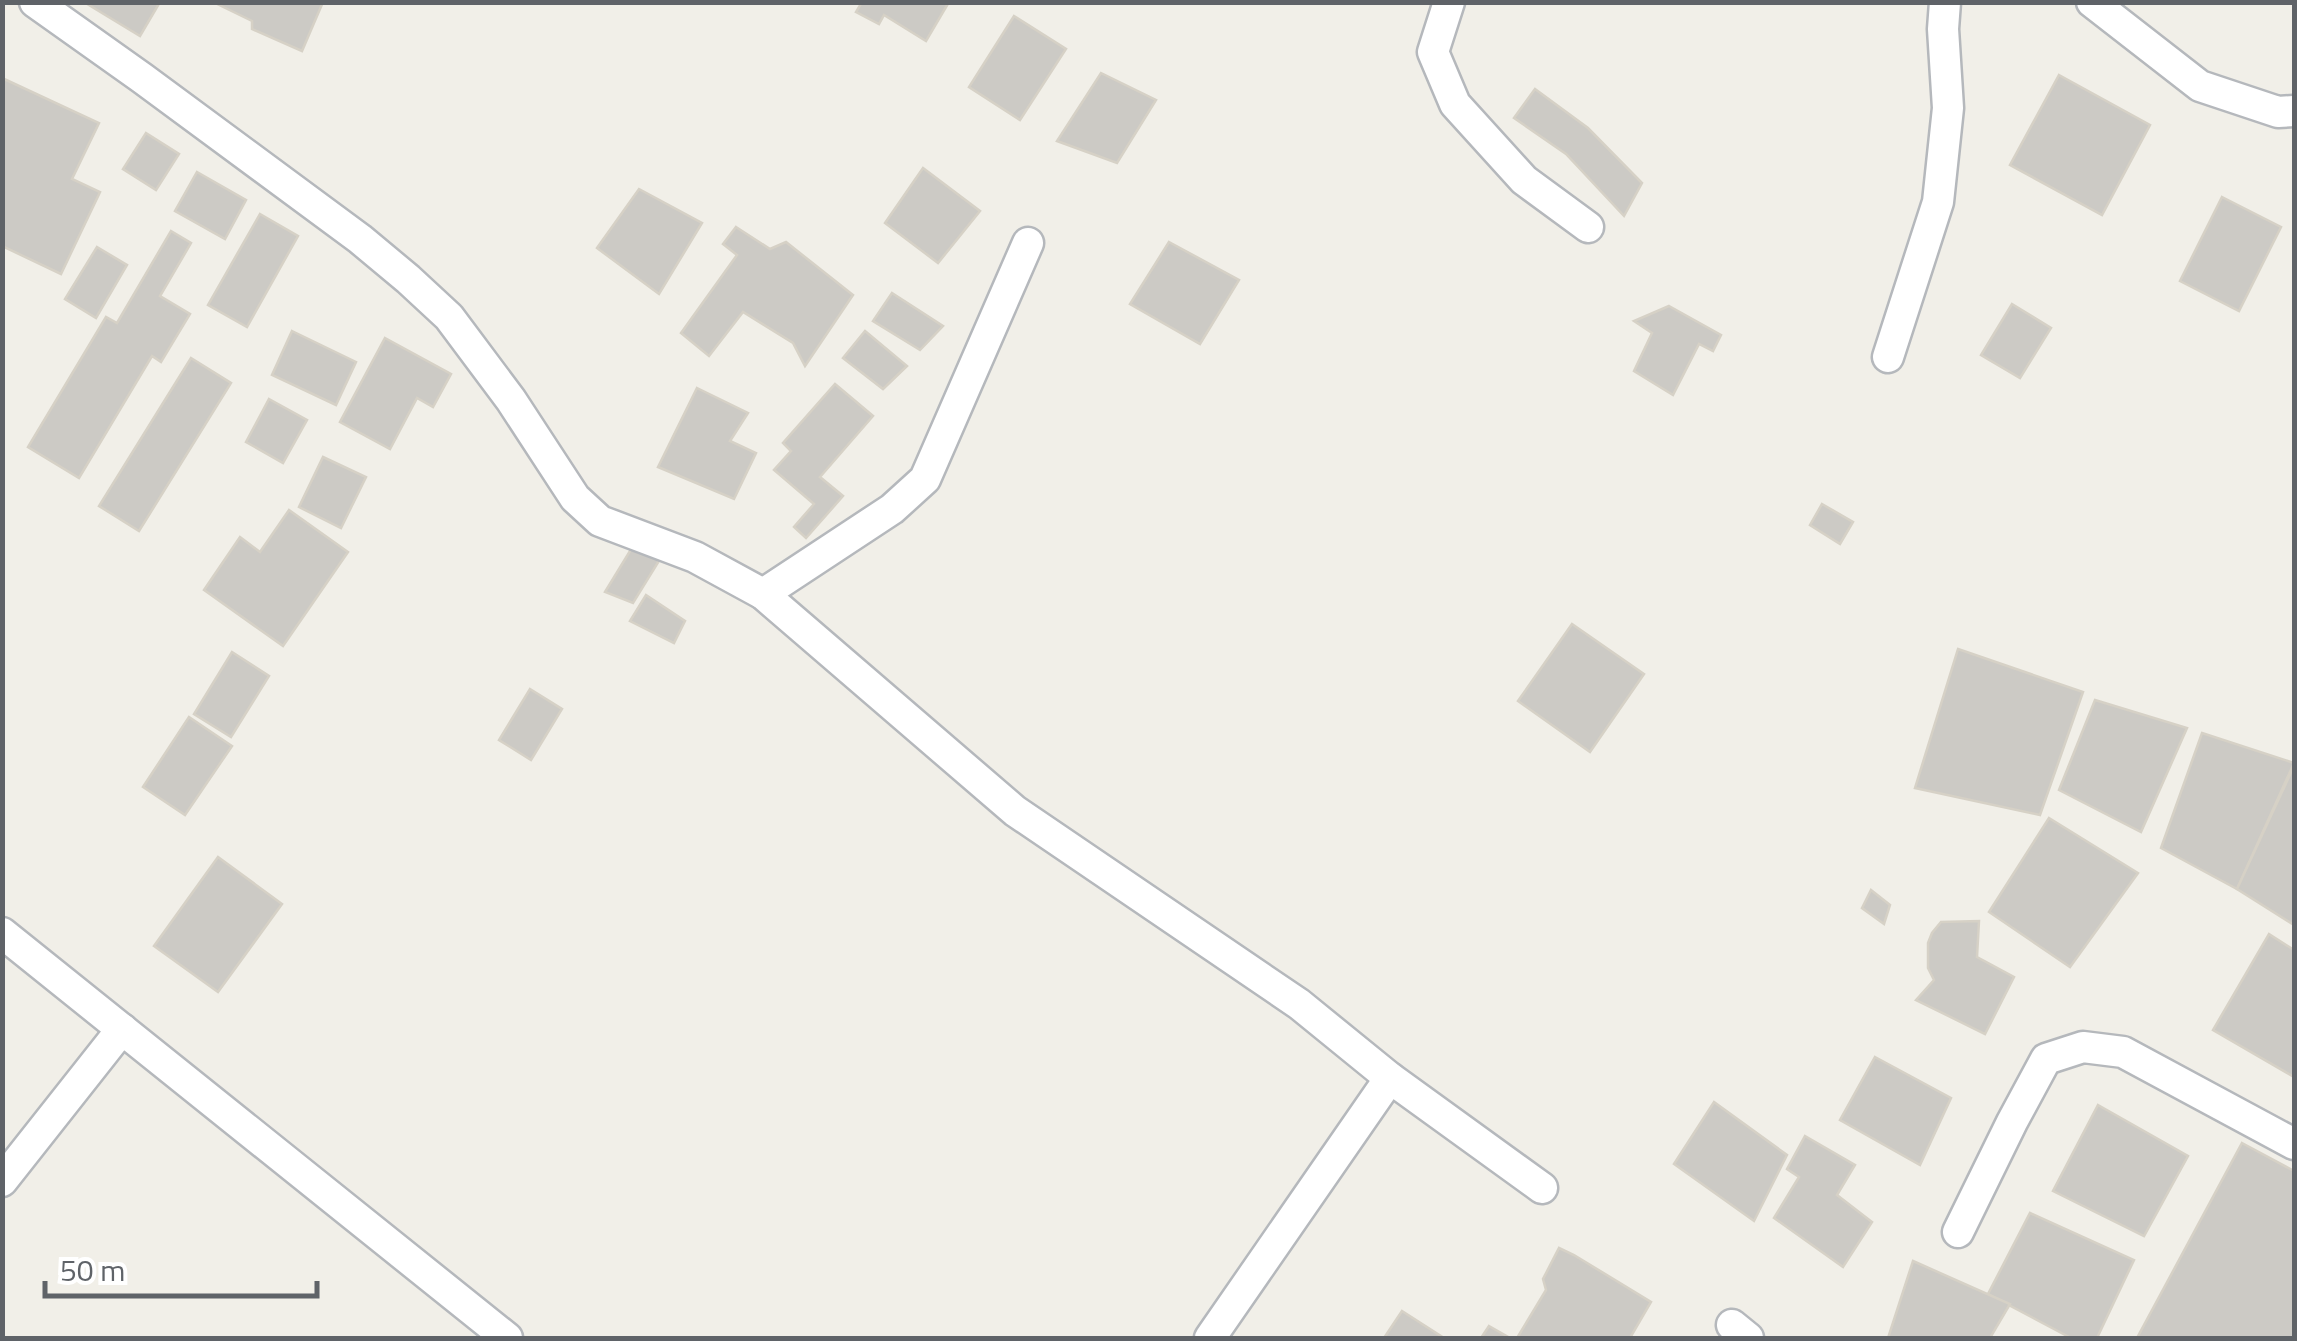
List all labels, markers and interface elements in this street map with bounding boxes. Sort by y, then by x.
scale bar [45,1236,318,1298]
text: 50 m [60,1247,125,1293]

